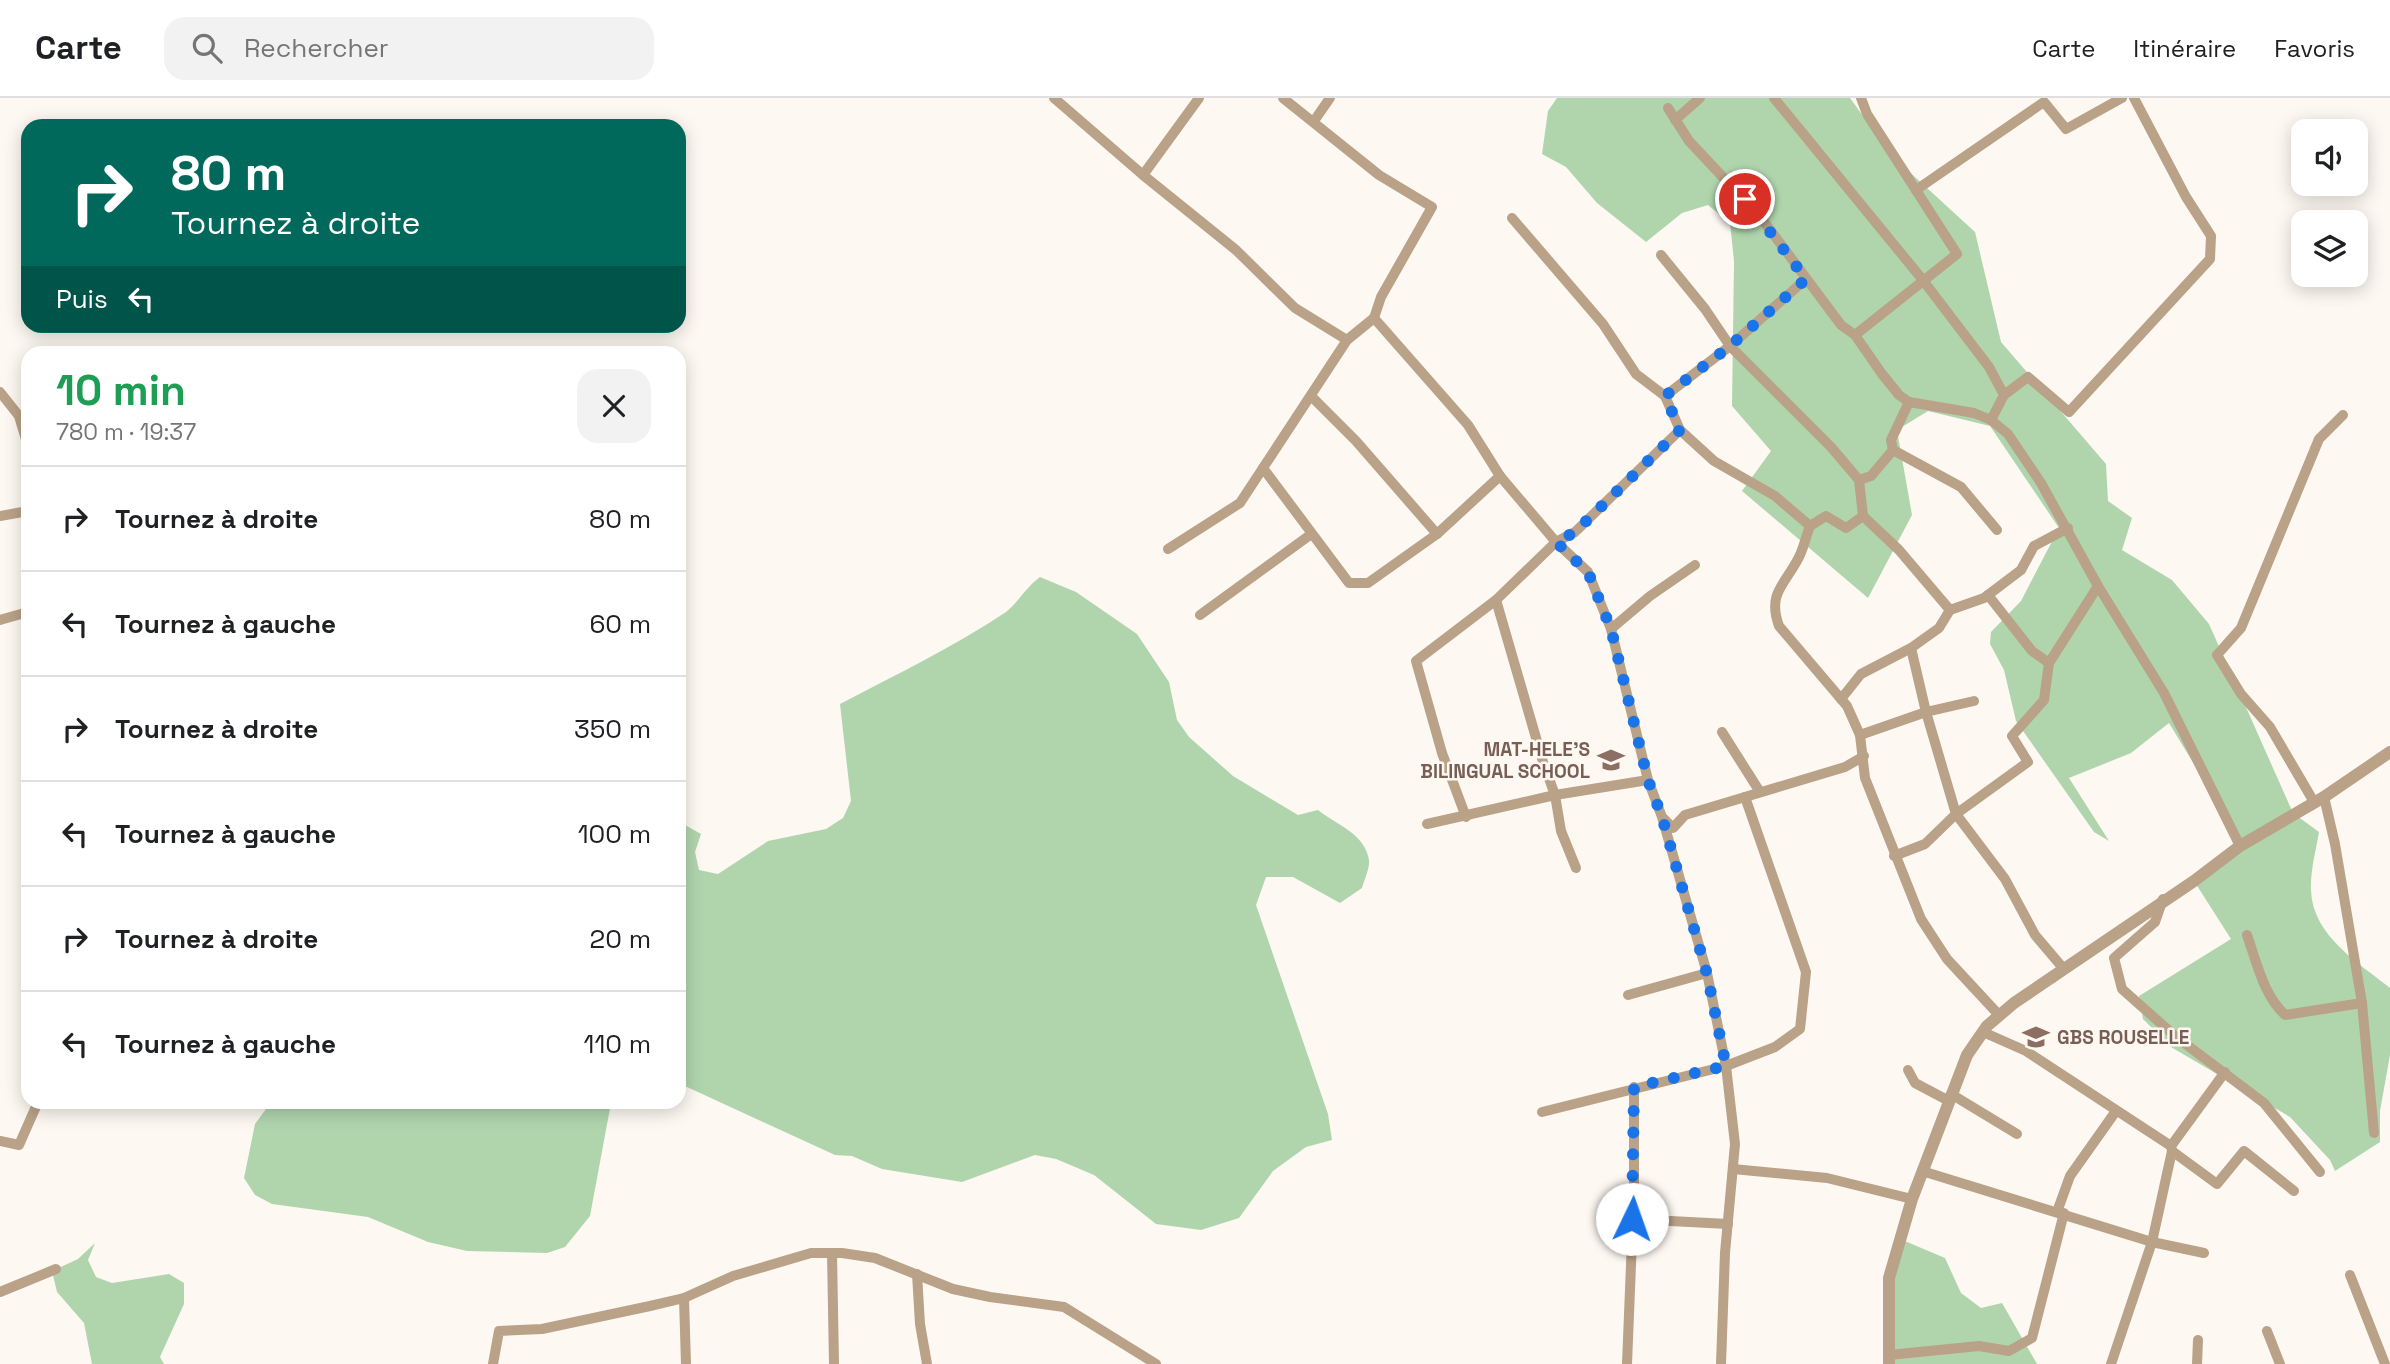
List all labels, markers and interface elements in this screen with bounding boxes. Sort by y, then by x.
search box [164,17,654,80]
text: Carte [35,27,122,69]
icon: search [188,29,226,67]
text: Rechercher [244,31,389,65]
text: Carte [2032,33,2095,64]
text: Itinéraire [2133,33,2236,64]
text: Favoris [2274,33,2355,64]
map controls [2291,119,2368,287]
button: sound [2291,119,2368,196]
text: 80 m [171,142,286,204]
icon: right [56,147,147,238]
pin [1715,169,1775,229]
icon: arrive [1726,180,1764,218]
text: Tournez à droite [171,203,420,243]
button: layers [2291,210,2368,287]
icon: left [122,280,160,318]
text: Puis [56,282,108,316]
text: 10 min [56,364,186,417]
button: close [577,369,651,443]
text: 780 m · 19:37 [56,417,196,447]
icon: right [56,500,94,538]
text: Tournez à droite [115,502,318,536]
text: 80 m [589,502,651,536]
icon: left [56,605,94,643]
text: Tournez à gauche [115,607,336,641]
text: 60 m [589,607,651,641]
icon: right [56,710,94,748]
text: Tournez à droite [115,712,318,746]
text: 350 m [574,712,651,746]
place label: MAT-HELE'S BILINGUAL SCHOOL [1420,737,1590,784]
school or university icon: MAT-HELE'S BILINGUAL SCHOOL [1596,745,1626,775]
icon: left [56,815,94,853]
text: Tournez à gauche [115,817,336,851]
text: 100 m [578,817,651,851]
icon: right [56,920,94,958]
text: Tournez à droite [115,922,318,956]
text: 20 m [590,922,651,956]
school or university icon: GBS ROUSELLE [2021,1022,2051,1052]
icon: left [56,1025,94,1063]
place label: GBS ROUSELLE [2057,1025,2189,1050]
text: Tournez à gauche [115,1027,336,1061]
text: 110 m [584,1027,651,1061]
position arrow [1595,1182,1669,1256]

